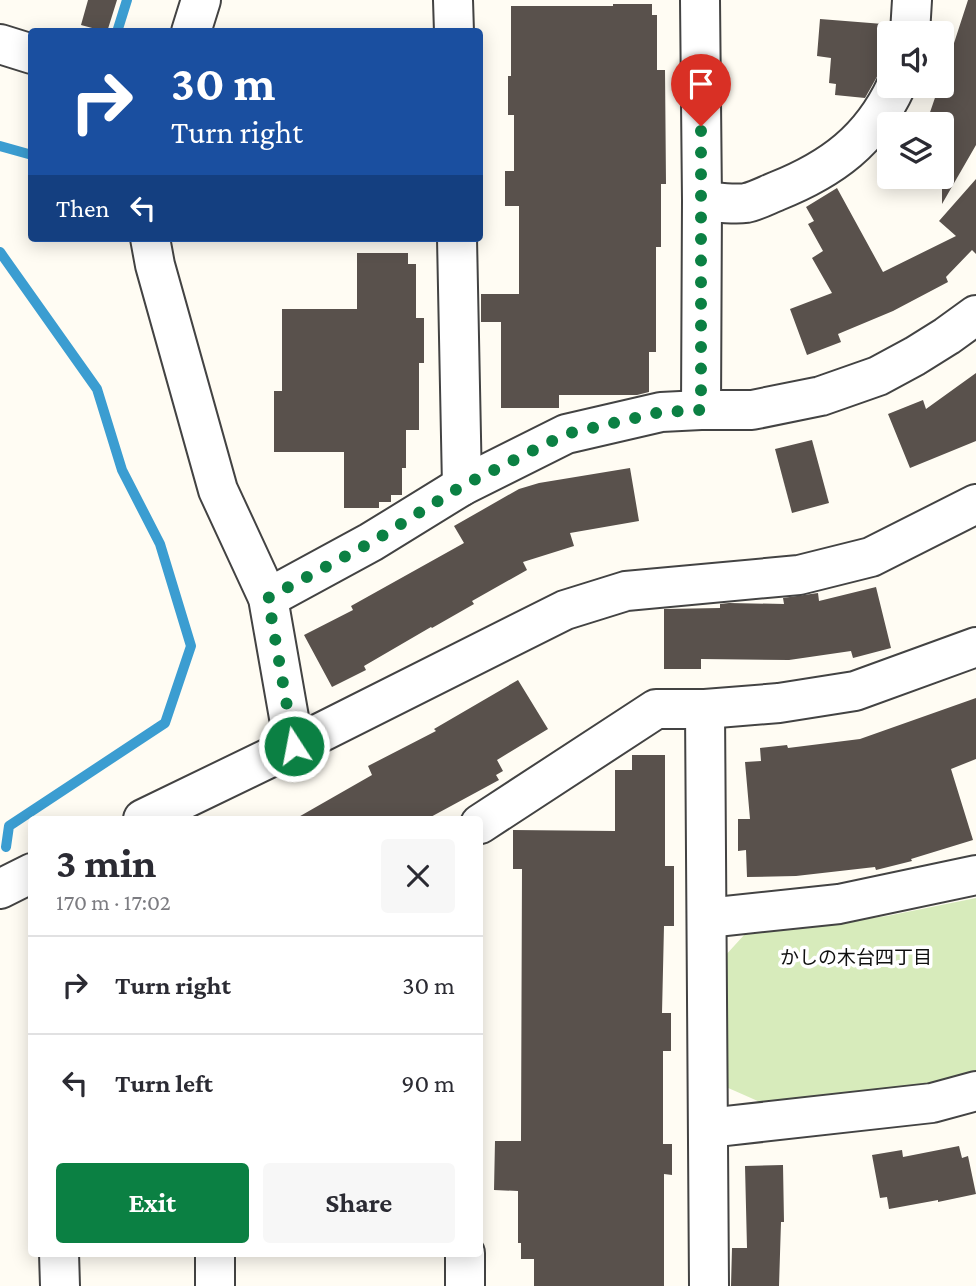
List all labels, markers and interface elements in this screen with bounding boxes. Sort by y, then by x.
map controls [877,21,954,189]
button: sound [877,21,954,98]
pin [671,54,731,126]
icon: right [56,56,147,147]
text: 30 m [171,56,276,111]
icon: arrive [682,65,720,103]
button: layers [877,112,954,189]
text: Turn right [171,114,303,150]
icon: left [124,189,162,227]
text: Then [56,194,110,223]
position arrow [257,709,331,783]
text: 3 min [56,839,156,886]
button: close [381,839,455,913]
text: 170 m · 17:02 [56,889,171,915]
district label: かしの木台四丁目 [780,947,932,968]
icon: right [56,966,94,1004]
text: Turn right [115,971,231,1000]
text: 30 m [402,971,455,1000]
icon: left [56,1064,94,1102]
text: Turn left [115,1069,213,1098]
text: 90 m [401,1069,455,1098]
button: Exit [56,1163,249,1243]
button: Share [263,1163,455,1243]

